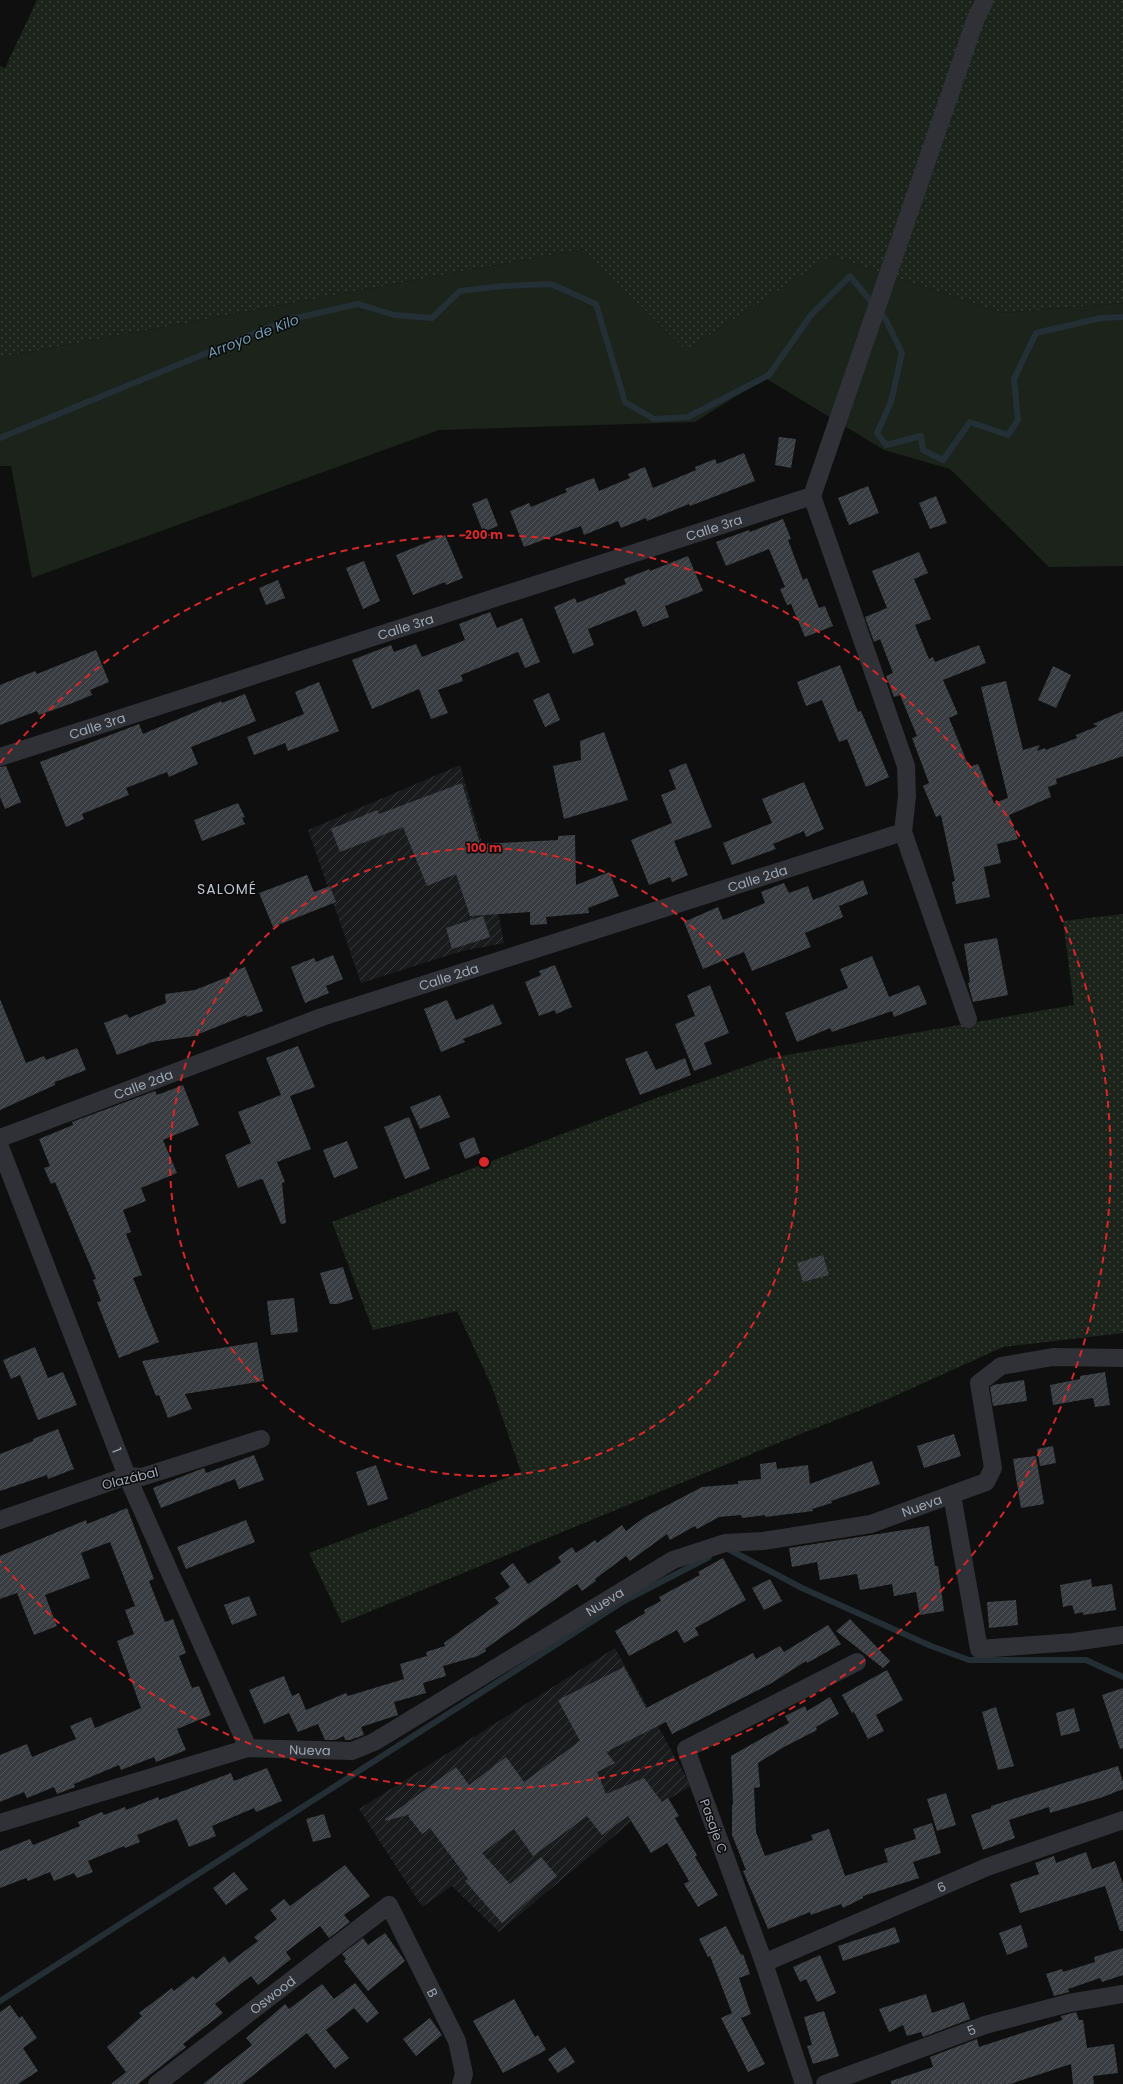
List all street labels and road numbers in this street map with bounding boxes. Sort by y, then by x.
street label: Calle 3ra [684,510,745,546]
street label: Calle 3ra [375,609,436,645]
street label: Calle 3ra [67,708,128,744]
street label: Calle 2da [725,860,790,897]
street label: Calle 2da [417,959,481,996]
street label: Calle 2da [111,1065,176,1104]
street label: 1 [107,1445,126,1456]
street label: Olazábal [100,1462,160,1495]
street label: Nueva [899,1490,945,1522]
street label: Nueva [582,1583,628,1621]
street label: Nueva [289,1740,331,1760]
street label: Pasaje C [695,1796,732,1856]
street label: 6 [934,1877,949,1898]
street label: Oswood [246,1971,300,2019]
street label: B [422,1985,443,2001]
street label: 5 [964,2020,979,2041]

